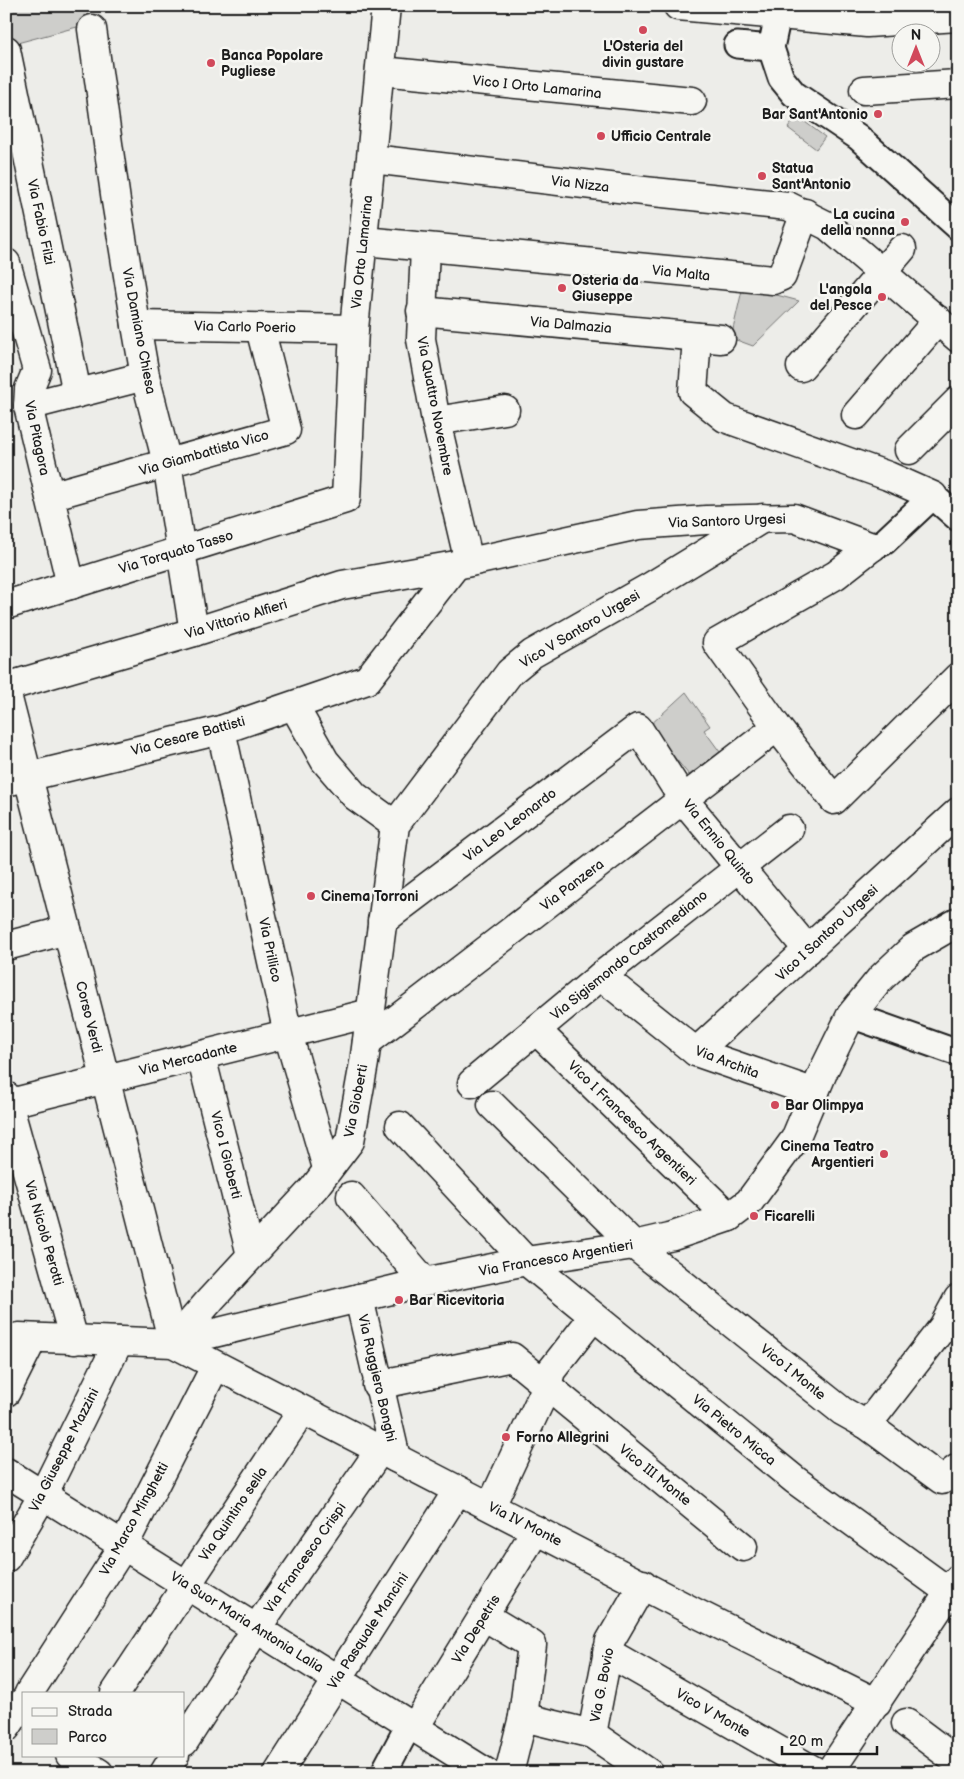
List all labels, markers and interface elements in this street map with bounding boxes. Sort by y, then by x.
north arrow [892,22,942,72]
marker: L'Osteria del divin gustare [637,24,649,36]
text: N [911,27,921,44]
place label: L'Osteria del divin gustare [602,38,684,71]
place label: Banca Popolare Pugliese [221,47,323,80]
marker: Banca Popolare Pugliese [205,57,217,69]
street label: Vico I Orto Lamarina [472,72,603,102]
place label: Bar Sant'Antonio [762,106,868,123]
marker: Bar Sant'Antonio [872,108,884,120]
place label: Ufficio Centrale [611,128,711,145]
marker: Ufficio Centrale [595,130,607,142]
place label: Statua Sant'Antonio [772,160,851,193]
marker: Statua Sant'Antonio [756,170,768,182]
street label: Via Nizza [550,172,610,196]
street label: Via Fabio Filzi [24,178,58,266]
street label: Via Orto Lamarina [348,194,376,310]
place label: La cucina della nonna [820,206,895,239]
marker: La cucina della nonna [899,216,911,228]
street label: Via Malta [651,261,711,285]
street label: Via Damiano Chiesa [118,267,160,396]
place label: Osteria da Giuseppe [572,272,639,305]
place label: L'angola del Pesce [810,281,872,314]
marker: Osteria da Giuseppe [556,282,568,294]
marker: L'angola del Pesce [876,291,888,303]
street label: Via Dalmazia [529,313,613,337]
street label: Via Carlo Poerio [194,318,296,336]
street label: Via Quattro Novembre [413,335,457,477]
street label: Via Pitagora [21,399,53,477]
street label: Via Giambattista Vico [137,426,271,480]
street label: Via Santoro Urgesi [668,510,786,532]
street label: Via Torquato Tasso [117,527,235,577]
street label: Vico V Santoro Urgesi [517,586,643,672]
street label: Via Vittorio Alfieri [183,595,289,643]
street label: Via Cesare Battisti [129,713,247,759]
street label: Via Leo Leonardo [460,785,560,865]
street label: Via Ennio Quinto [679,796,759,888]
street label: Via Panzera [537,856,607,914]
street label: Vico I Santoro Urgesi [772,881,882,985]
street label: Via Sigismondo Castromediano [547,886,711,1024]
place label: Cinema Torroni [321,888,418,905]
marker: Cinema Torroni [305,890,317,902]
street label: Via Prillico [255,916,285,984]
street label: Corso Verdi [72,979,106,1055]
street label: Via Mercadante [137,1039,239,1079]
street label: Via Archita [693,1042,761,1082]
street label: Vico I Francesco Argentieri [564,1057,700,1189]
street label: Via Gioberti [341,1063,371,1139]
place label: Bar Olimpya [785,1097,864,1114]
marker: Bar Olimpya [769,1099,781,1111]
street label: Vico I Gioberti [207,1109,245,1201]
place label: Cinema Teatro Argentieri [781,1138,874,1171]
marker: Cinema Teatro Argentieri [878,1148,890,1160]
street label: Via Nicolò Perotti [21,1179,67,1287]
place label: Ficarelli [764,1208,815,1225]
marker: Ficarelli [748,1210,760,1222]
street label: Via Francesco Argentieri [478,1236,634,1280]
place label: Bar Ricevitoria [409,1292,505,1309]
marker: Bar Ricevitoria [393,1294,405,1306]
street label: Via Ruggiero Bonghi [354,1313,400,1443]
street label: Vico I Monte [757,1340,829,1404]
street label: Via Giuseppe Mazzini [25,1385,103,1515]
street label: Via Pietro Micca [689,1391,779,1469]
place label: Forno Allegrini [516,1429,609,1446]
marker: Forno Allegrini [500,1431,512,1443]
street label: Vico III Monte [615,1441,695,1509]
street label: Via Marco Minghetti [96,1459,172,1579]
street label: Via Quintino sella [195,1464,271,1564]
street label: Via IV Monte [485,1498,565,1550]
street label: Via Francesco Crispi [260,1499,350,1617]
street label: Via Suor Maria Antonia Lalia [167,1568,327,1676]
street label: Via Pasquale Mancini [324,1570,412,1692]
street label: Via Depetris [448,1591,504,1667]
street label: Via G. Bovio [586,1646,618,1724]
street label: Vico V Monte [673,1685,753,1741]
legend [22,1692,185,1756]
text: Strada [68,1702,112,1721]
scale bar [782,1724,876,1756]
text: Parco [68,1728,107,1747]
text: 20 m [789,1732,823,1751]

